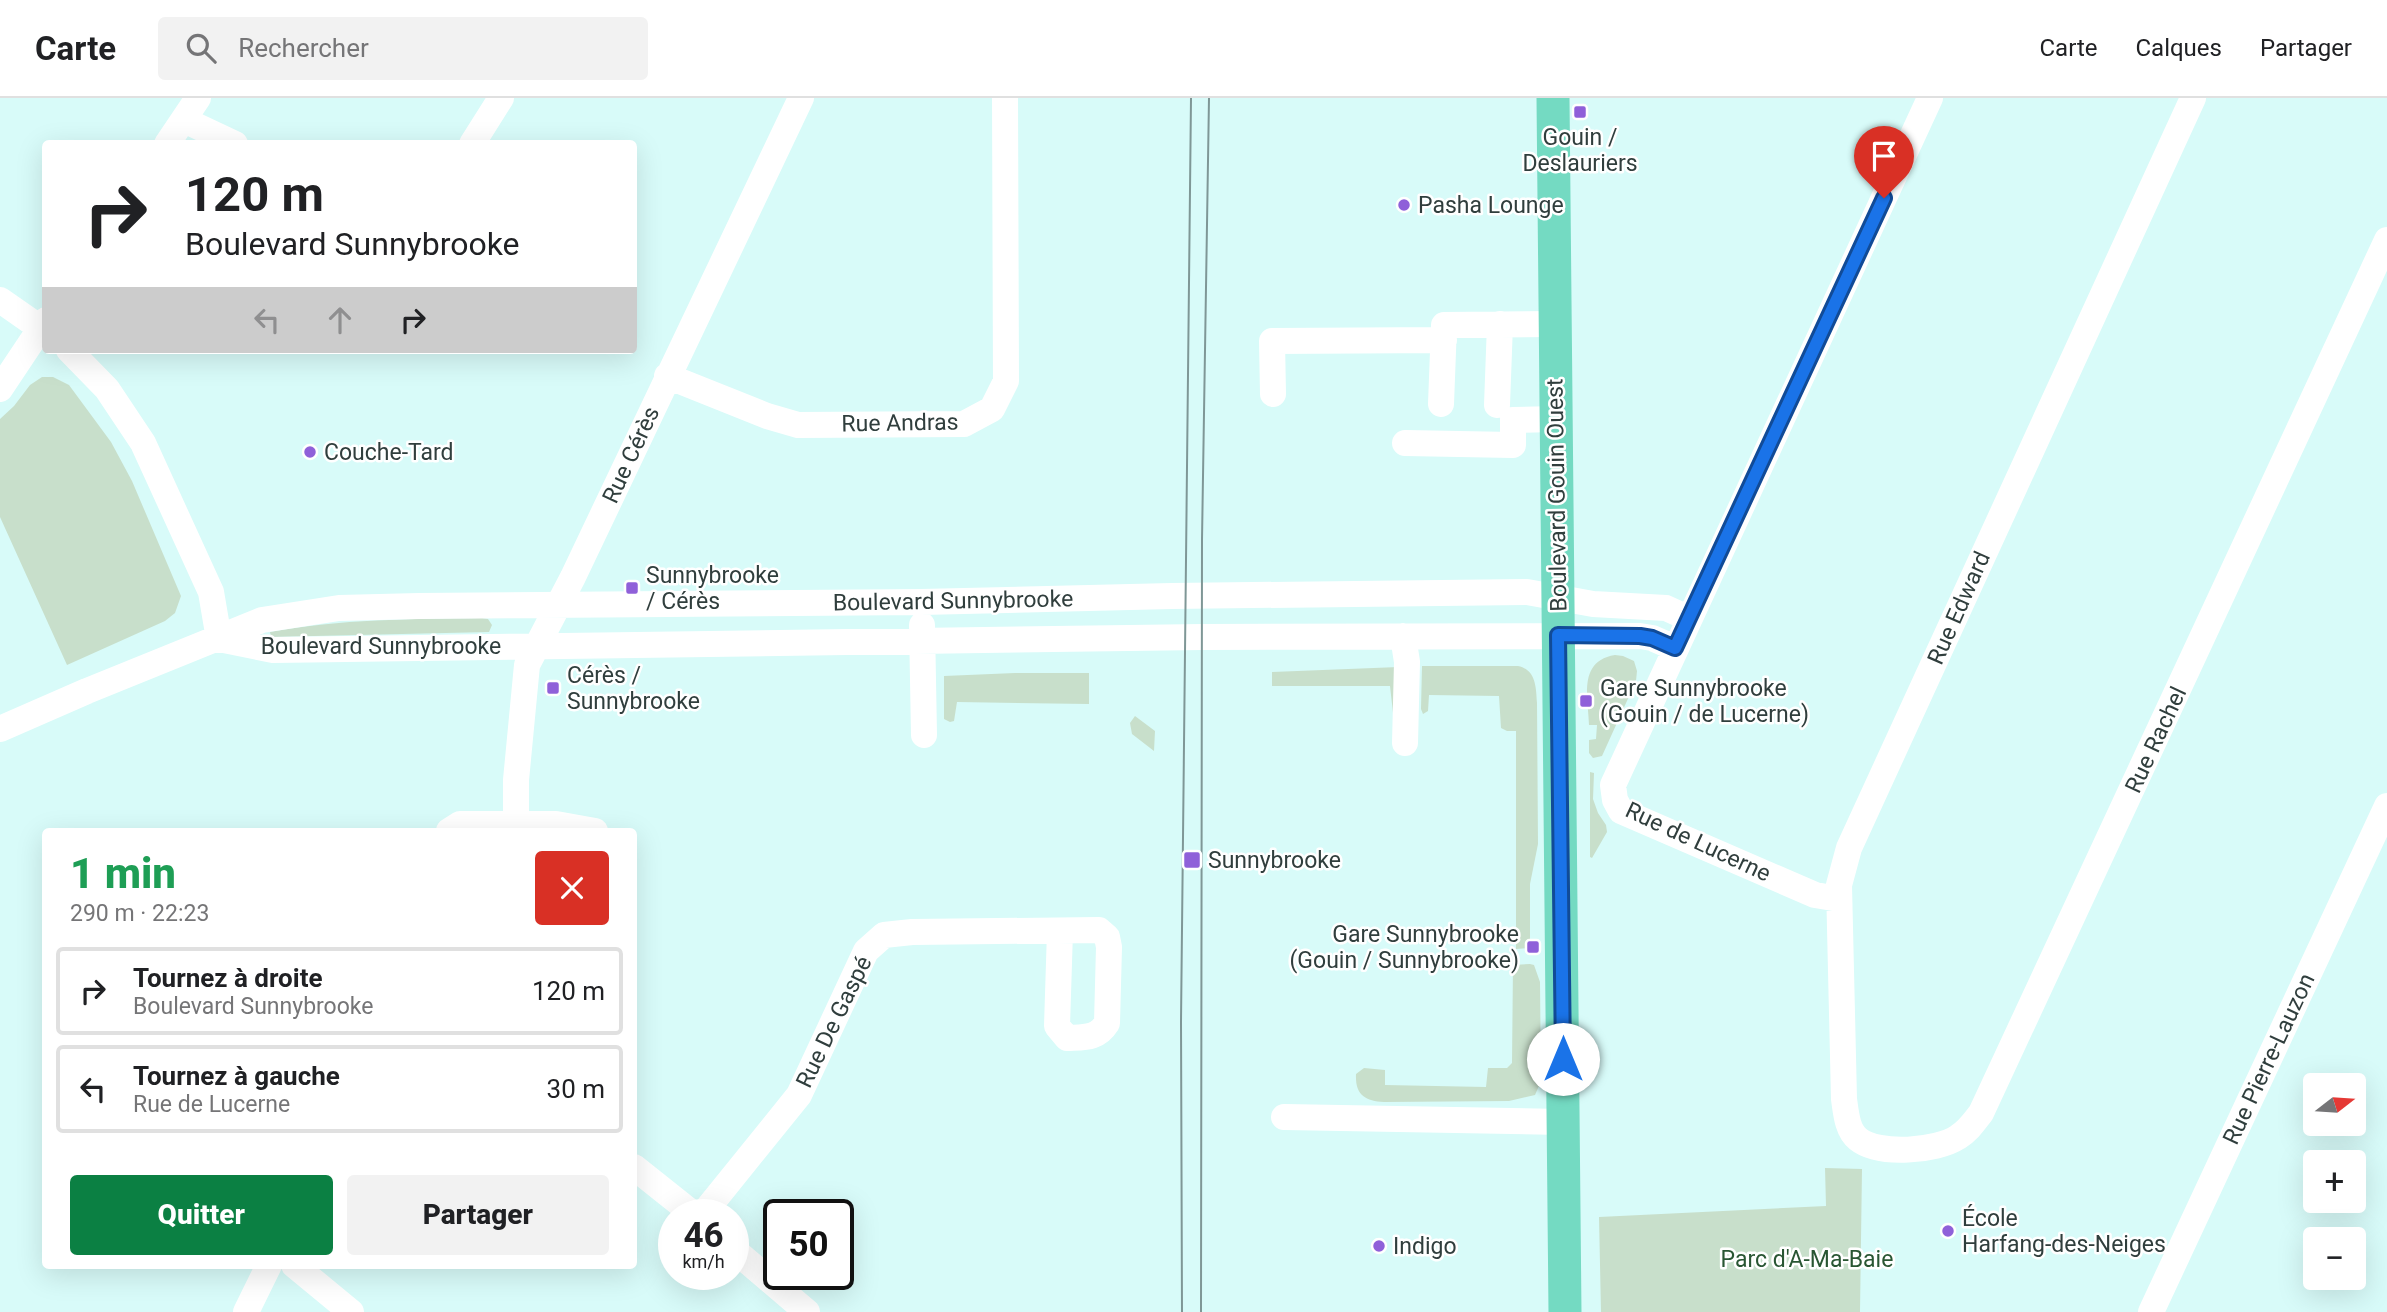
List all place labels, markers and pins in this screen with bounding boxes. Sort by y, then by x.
marker: Gouin / Deslauriers [1572,104,1588,120]
place label: Gouin / Deslauriers [1522,124,1638,177]
pin [1854,126,1914,198]
place label: Pasha Lounge [1418,192,1564,219]
marker: Pasha Lounge [1396,197,1412,213]
place label: Couche-Tard [324,439,454,466]
marker: Couche-Tard [302,444,318,460]
place label: Sunnybrooke / Cérès [646,562,779,615]
marker: Sunnybrooke / Cérès [624,580,640,596]
place label: Cérès / Sunnybrooke [567,662,700,715]
place label: Gare Sunnybrooke (Gouin / de Lucerne) [1600,675,1809,728]
marker: Cérès / Sunnybrooke [545,680,561,696]
marker: Gare Sunnybrooke (Gouin / de Lucerne) [1578,693,1594,709]
place label: Sunnybrooke [1208,847,1341,874]
marker: Sunnybrooke [1182,850,1202,870]
place label: Gare Sunnybrooke (Gouin / Sunnybrooke) [1289,921,1519,974]
marker: Gare Sunnybrooke (Gouin / Sunnybrooke) [1525,939,1541,955]
place label: École Harfang-des-Neiges [1962,1204,2166,1258]
marker: École Harfang-des-Neiges [1940,1223,1956,1239]
place label: Indigo [1393,1233,1457,1260]
marker: Indigo [1371,1238,1387,1254]

